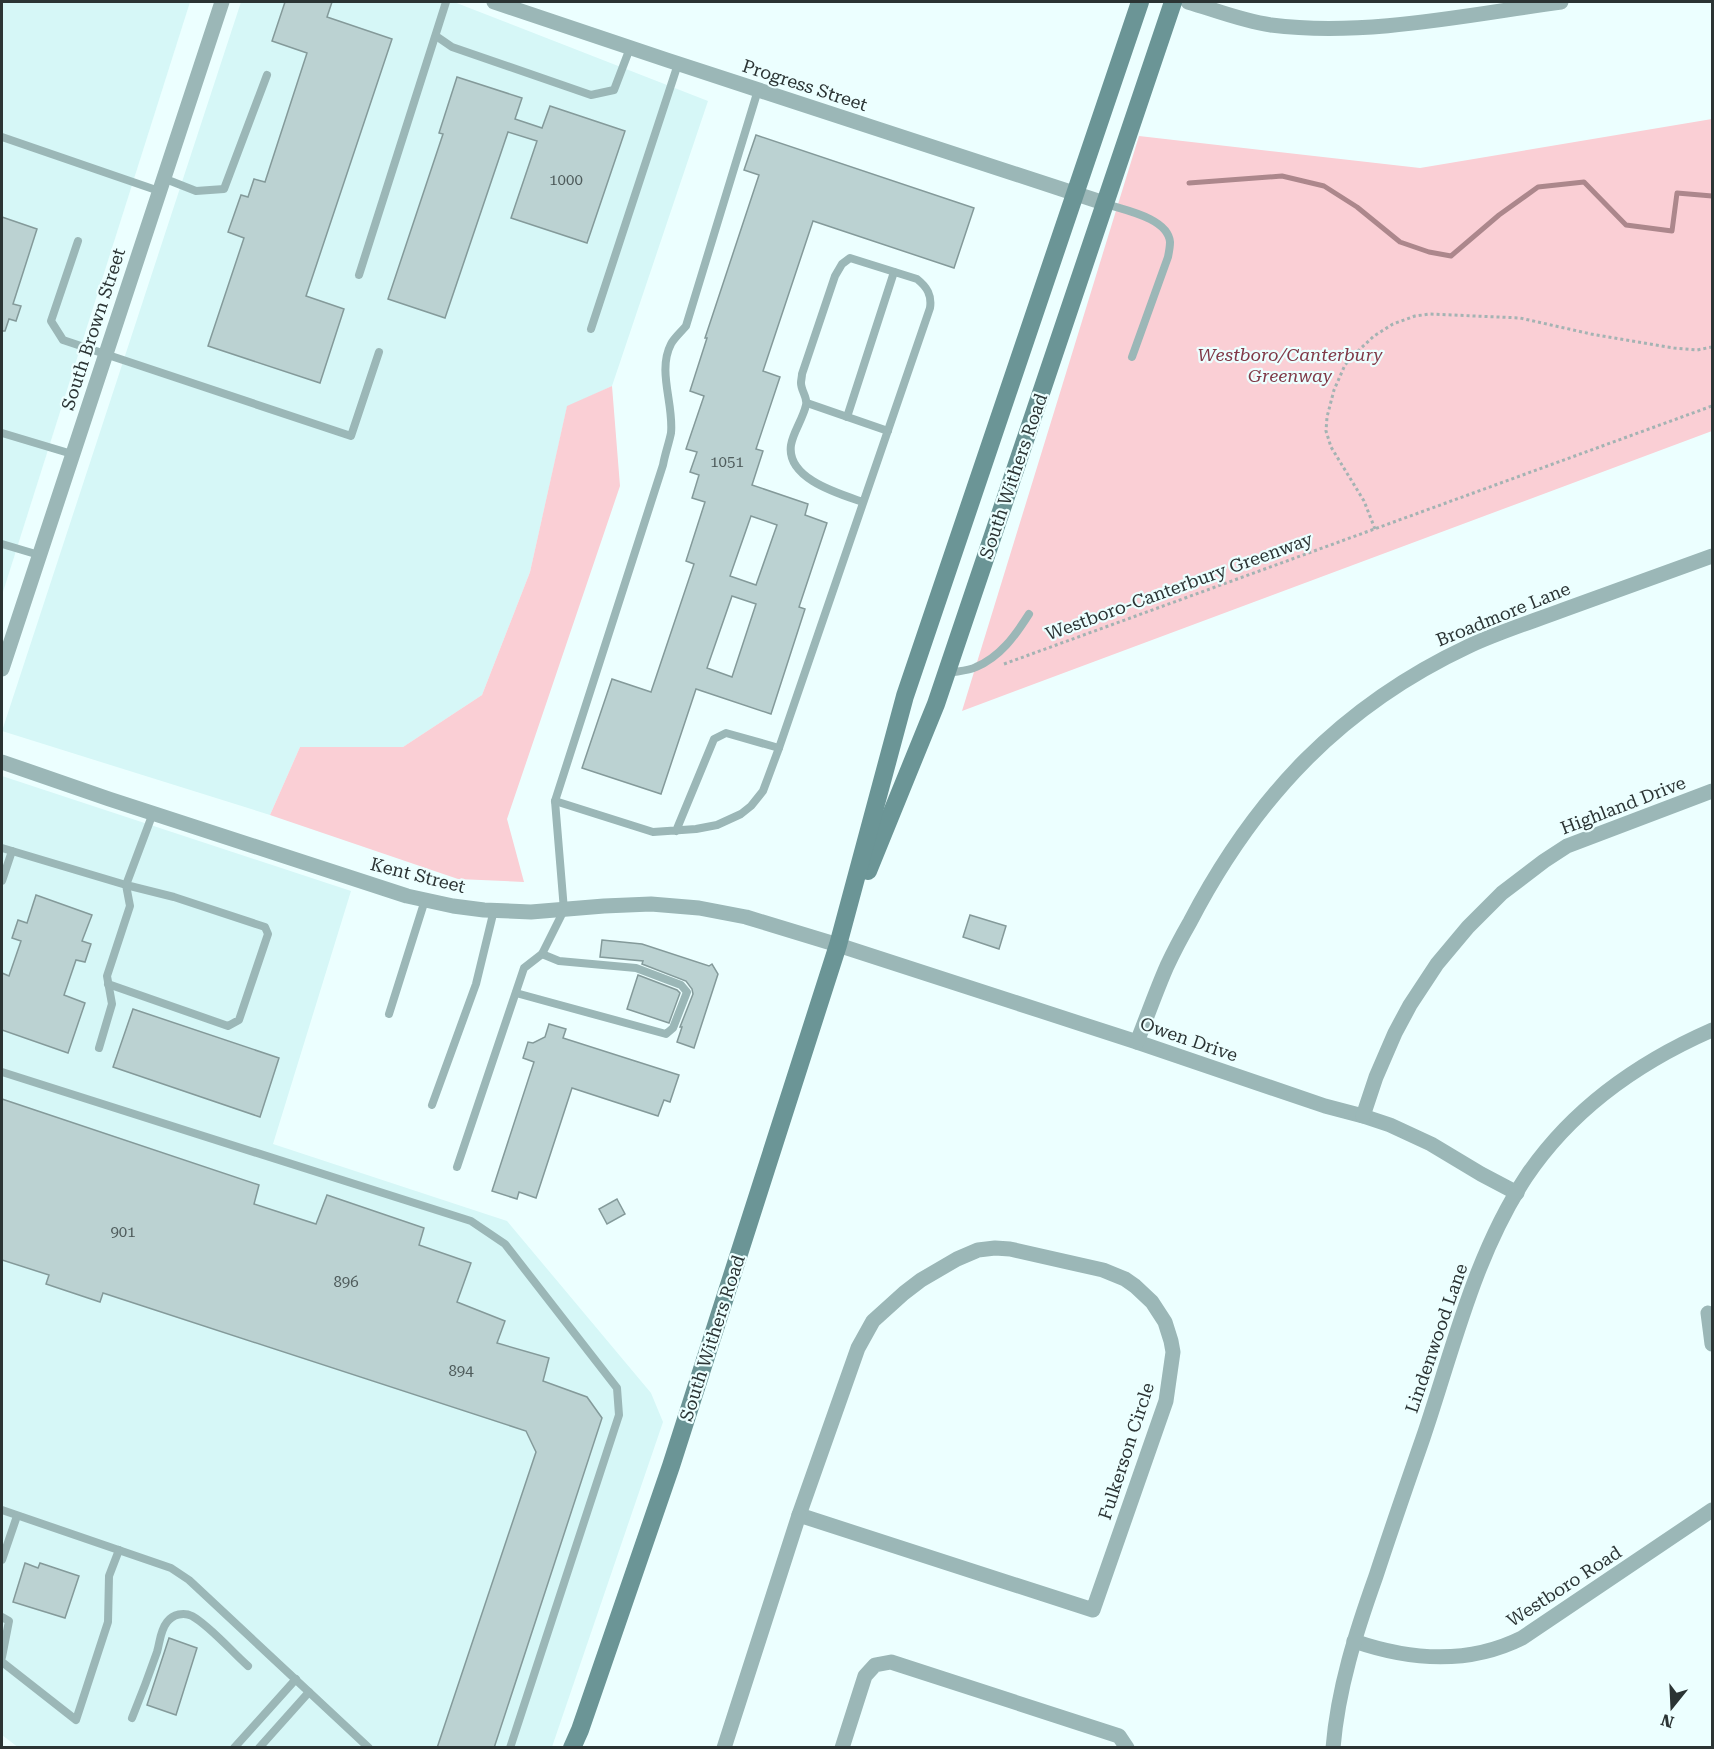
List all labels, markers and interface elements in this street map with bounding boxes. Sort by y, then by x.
street label: Progress Street [740,55,870,115]
house number: 1000 [549,171,583,189]
street label: South Brown Street [57,245,129,413]
park label: Westboro/Canterbury Greenway [1197,344,1383,386]
street label: South Withers Road [975,390,1051,561]
house number: 1051 [710,453,744,471]
street label: Westboro-Canterbury Greenway [1043,528,1316,644]
street label: Broadmore Lane [1433,577,1573,651]
street label: Highland Drive [1557,771,1689,839]
street label: Kent Street [368,853,468,897]
street label: Owen Drive [1137,1012,1241,1066]
house number: 901 [110,1223,136,1241]
street label: South Withers Road [675,1252,749,1424]
street label: Lindenwood Lane [1401,1260,1471,1415]
house number: 896 [333,1273,359,1291]
house number: 894 [448,1362,474,1380]
street label: Fulkerson Circle [1094,1380,1158,1522]
street label: Westboro Road [1503,1541,1626,1631]
north arrow [1642,1677,1702,1737]
text: N [1659,1710,1676,1732]

